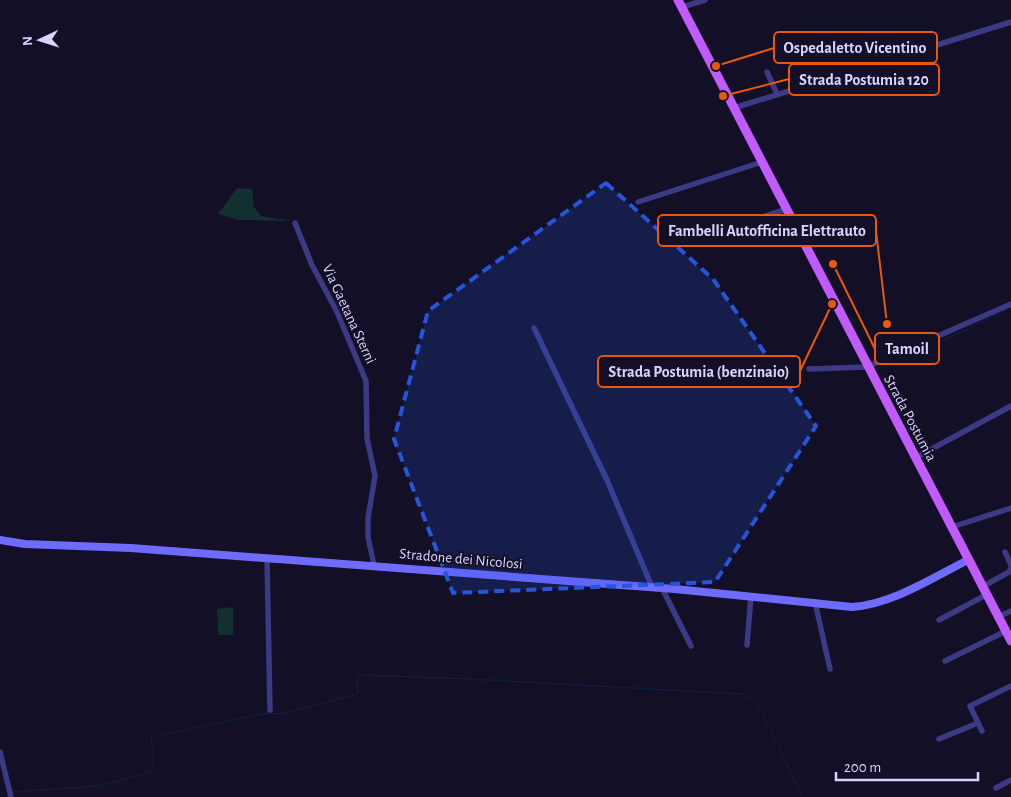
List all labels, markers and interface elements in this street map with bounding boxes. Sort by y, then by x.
north arrow [15,15,65,65]
callout: Ospedaletto Vicentino [774,32,937,63]
text: N [21,35,35,46]
text: Ospedaletto Vicentino [784,40,927,56]
callout: Strada Postumia 120 [789,64,939,95]
text: Strada Postumia 120 [799,72,929,88]
callout: Fambelli Autofficina Elettrauto [658,215,876,246]
text: Fambelli Autofficina Elettrauto [668,223,866,239]
street label: Via Gaetana Sterni [319,262,379,366]
callout: Tamoil [875,333,939,364]
text: Tamoil [885,341,929,357]
callout: Strada Postumia (benzinaio) [598,356,800,387]
text: Strada Postumia (benzinaio) [608,364,790,380]
street label: Strada Postumia [881,372,939,464]
street label: Stradone dei Nicolosi [399,546,523,572]
scale bar [836,750,978,782]
text: 200 m [844,760,881,775]

